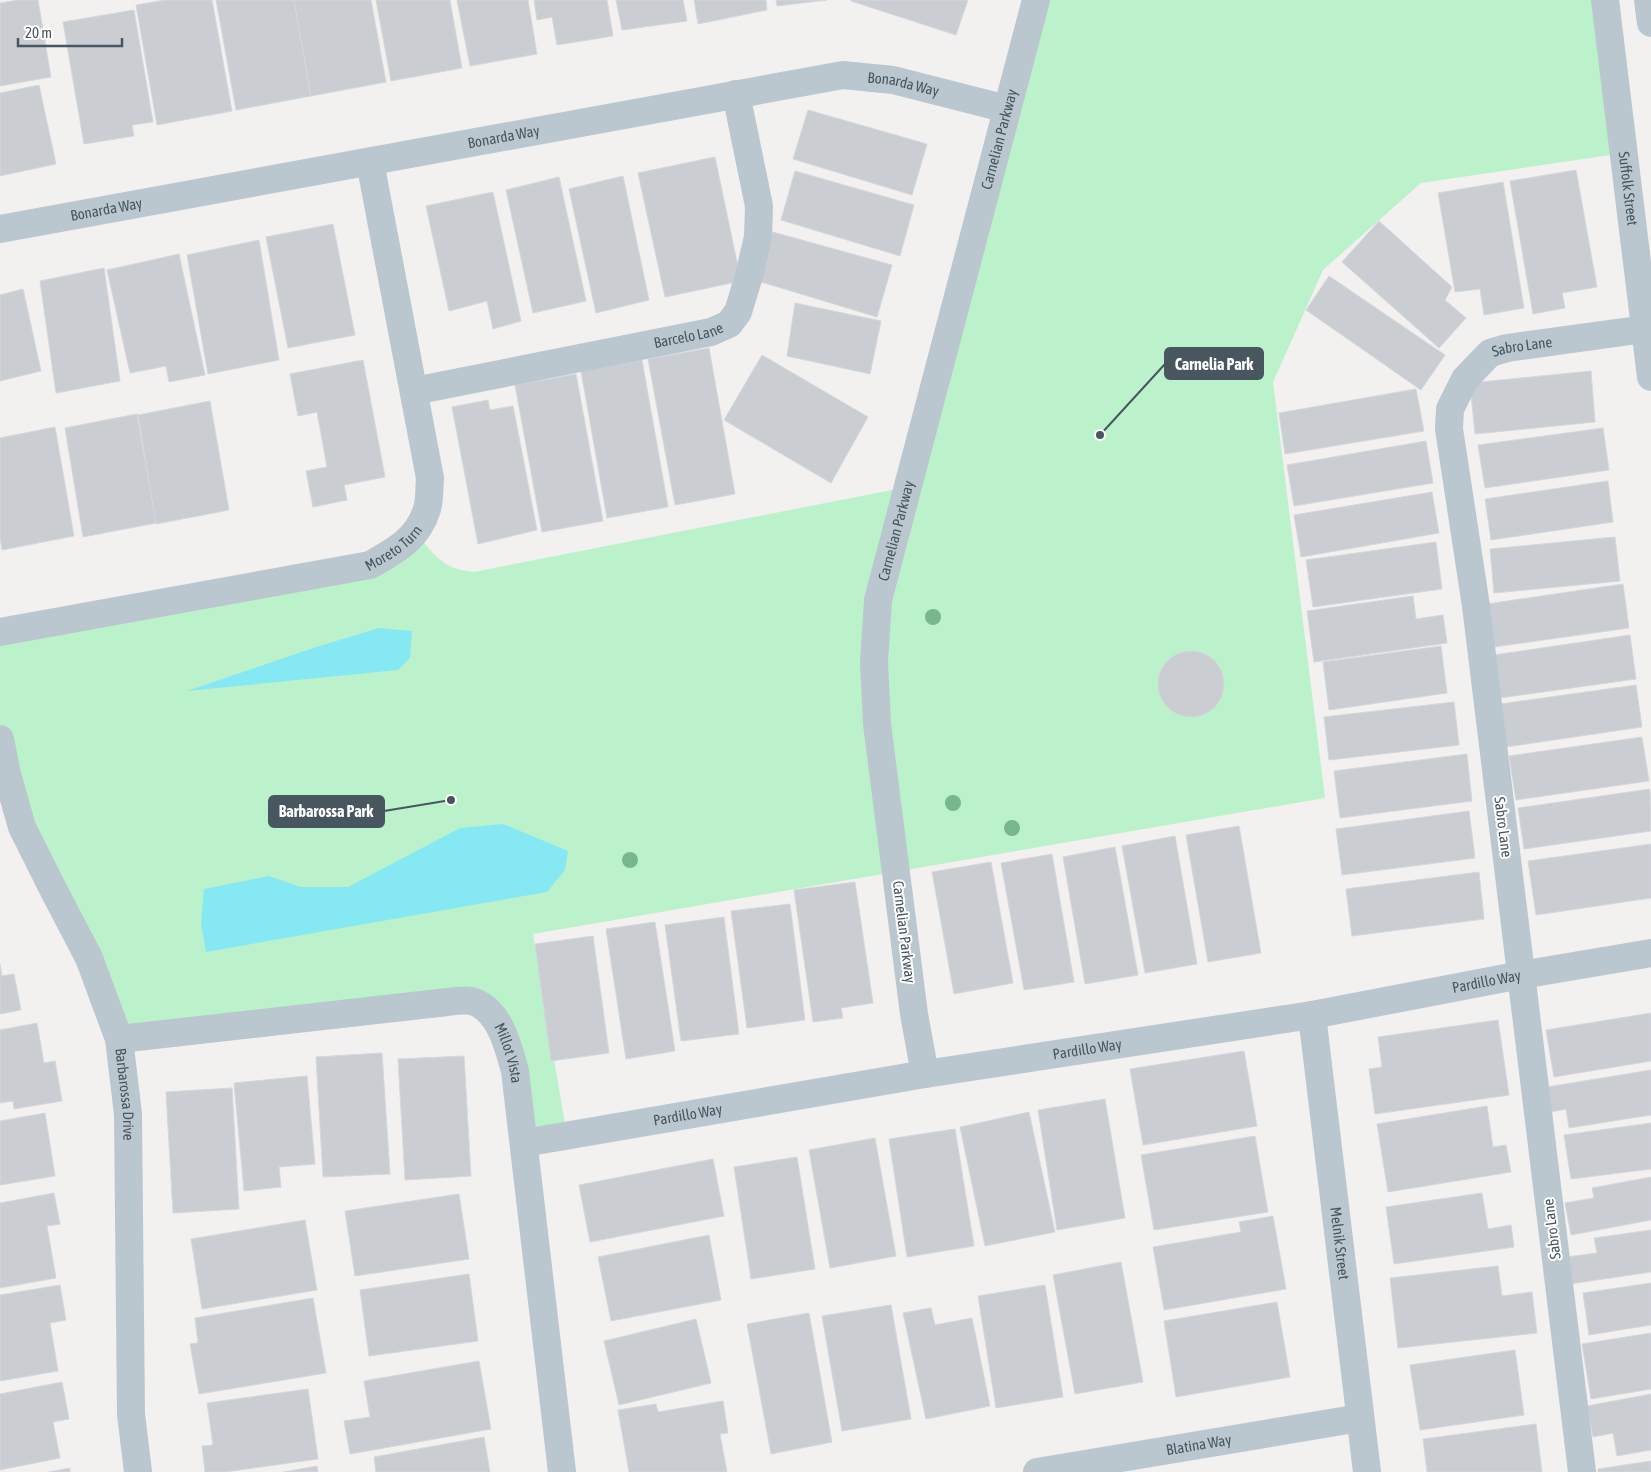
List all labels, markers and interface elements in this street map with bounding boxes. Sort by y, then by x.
scale bar [18,15,121,47]
text: 20 m [25,24,52,41]
street label: Bonarda Way [867,69,941,99]
street label: Carnelian Parkway [977,87,1020,191]
street label: Bonarda Way [466,122,541,151]
street label: Suffolk Street [1616,151,1641,226]
street label: Bonarda Way [69,194,143,224]
street label: Barcelo Lane [652,319,726,351]
street label: Sabro Lane [1490,333,1553,360]
callout: Carnelia Park [1165,348,1263,379]
text: Carnelia Park [1175,355,1254,373]
street label: Carnelian Parkway [874,479,917,583]
street label: Moreto Turn [362,522,425,574]
callout: Barbarossa Park [269,796,384,827]
street label: Sabro Lane [1491,796,1516,858]
text: Barbarossa Park [279,802,374,820]
street label: Carnelian Parkway [890,880,919,984]
street label: Pardillo Way [1451,966,1522,996]
street label: Millot Vista [491,1020,525,1084]
street label: Pardillo Way [1051,1035,1123,1062]
street label: Barbarossa Drive [112,1047,137,1141]
street label: Pardillo Way [652,1100,723,1129]
street label: Sabro Lane [1539,1198,1564,1260]
street label: Melnik Street [1327,1206,1353,1281]
street label: Blatina Way [1165,1431,1233,1458]

